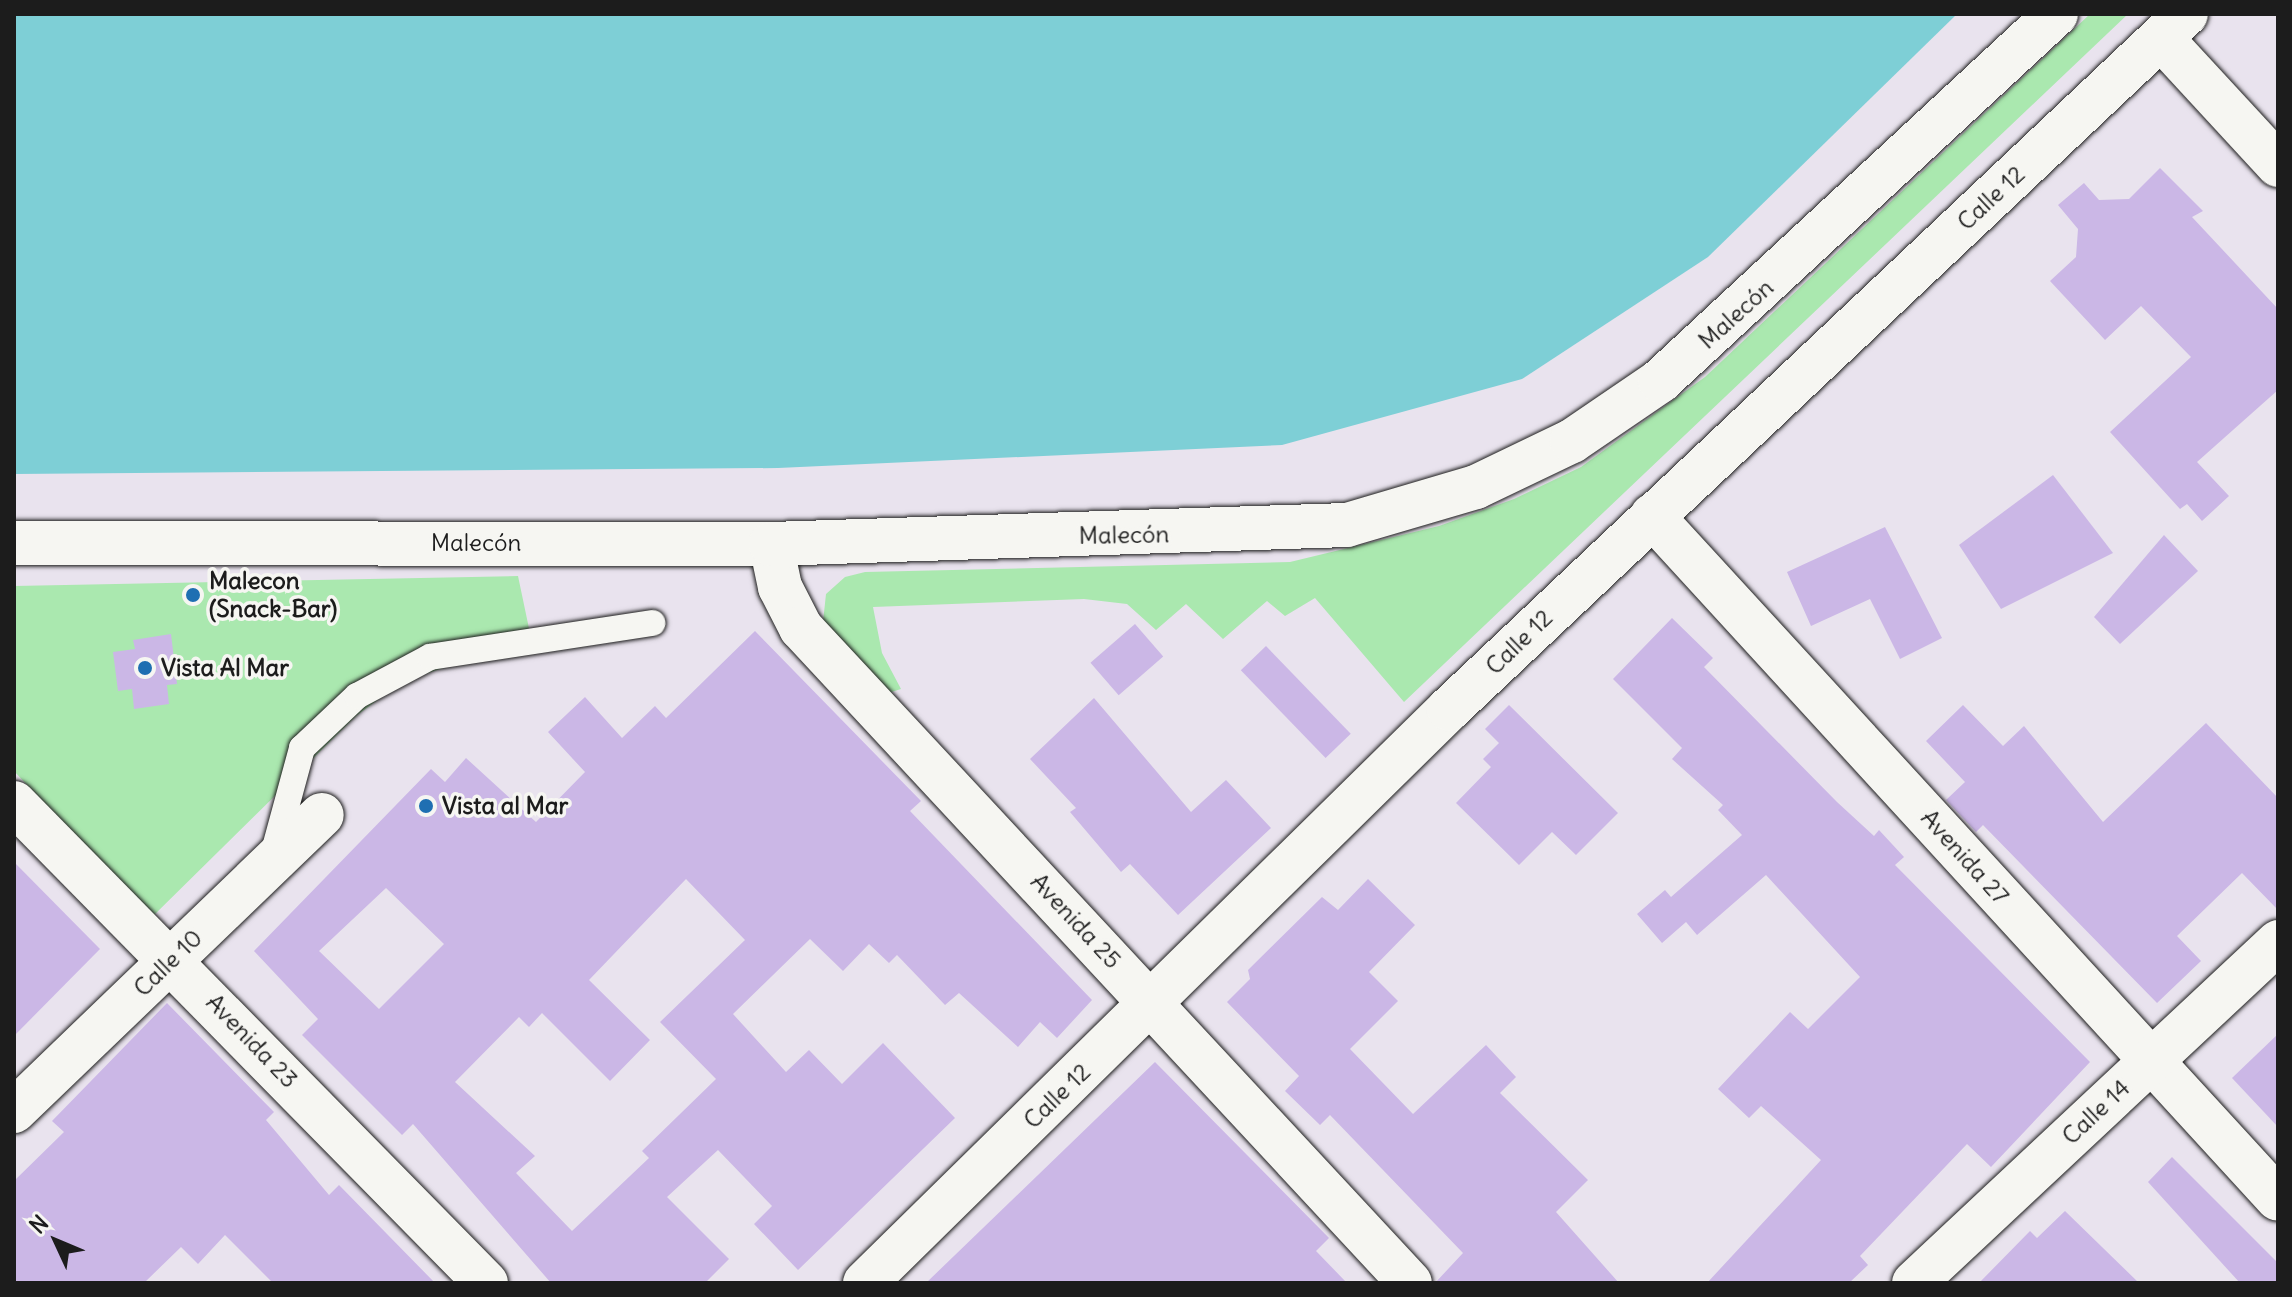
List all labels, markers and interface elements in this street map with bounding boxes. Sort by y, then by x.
street label: Calle 12 [1951,160,2031,236]
street label: Malecón [1693,273,1779,355]
street label: Malecón [1078,520,1170,550]
street label: Malecón [431,529,521,557]
place label: Malecon (Snack-Bar) [209,567,337,623]
marker: Malecon (Snack-Bar) [184,586,202,604]
street label: Calle 12 [1480,603,1558,681]
place label: Vista Al Mar [161,654,289,682]
marker: Vista Al Mar [136,659,154,677]
place label: Vista al Mar [442,792,568,820]
marker: Vista al Mar [417,797,435,815]
street label: Avenida 27 [1915,804,2015,910]
street label: Avenida 25 [1025,867,1127,975]
street label: Calle 10 [128,923,208,1003]
street label: Avenida 23 [200,988,304,1094]
street label: Calle 12 [1018,1057,1096,1135]
street label: Calle 14 [2056,1073,2136,1151]
north arrow [16,1201,96,1281]
text: N [23,1209,54,1240]

